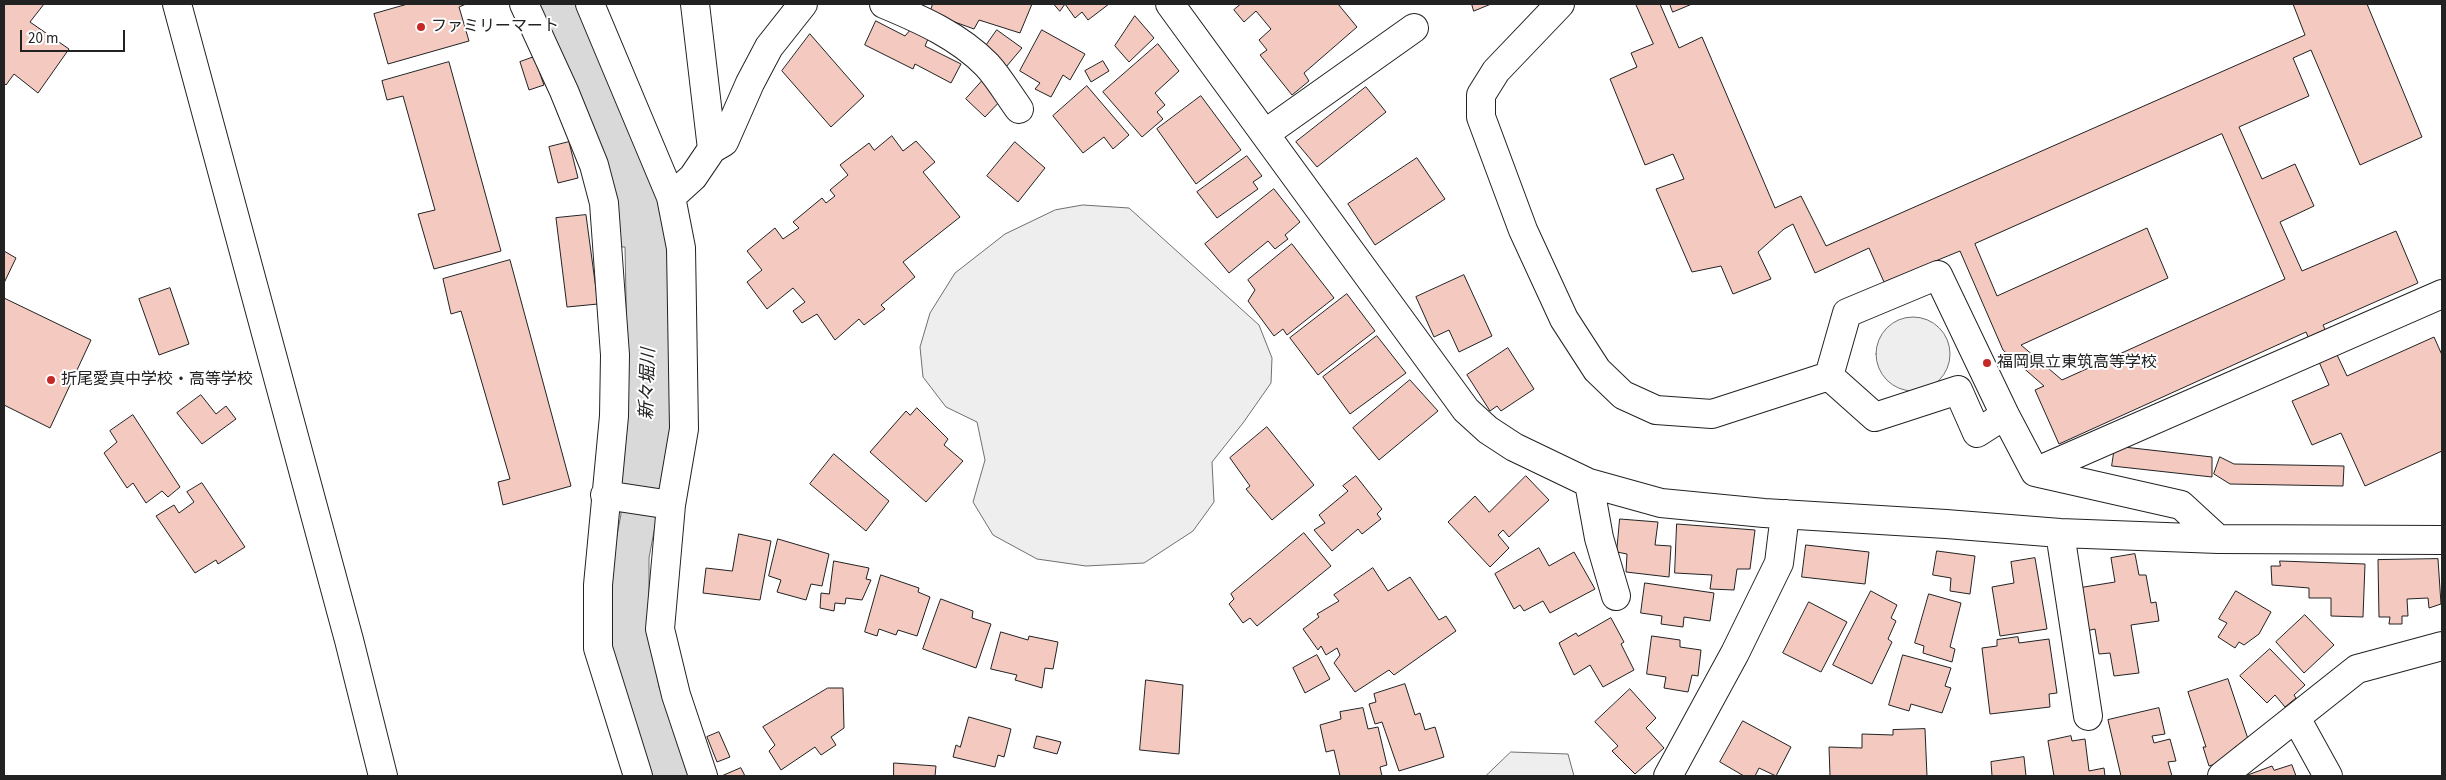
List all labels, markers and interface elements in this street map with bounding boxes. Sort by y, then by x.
place label: ファミリーマート [431,17,559,37]
scale bar [22,20,128,52]
marker: ファミリーマート [415,21,427,33]
text: 20 m [28,28,58,49]
water label: 新々堀川 [637,348,661,420]
place label: 福岡県立東筑高等学校 [1997,353,2157,373]
marker: 福岡県立東筑高等学校 [1981,357,1993,369]
place label: 折尾愛真中学校・高等学校 [61,370,253,390]
marker: 折尾愛真中学校・高等学校 [45,374,57,386]

